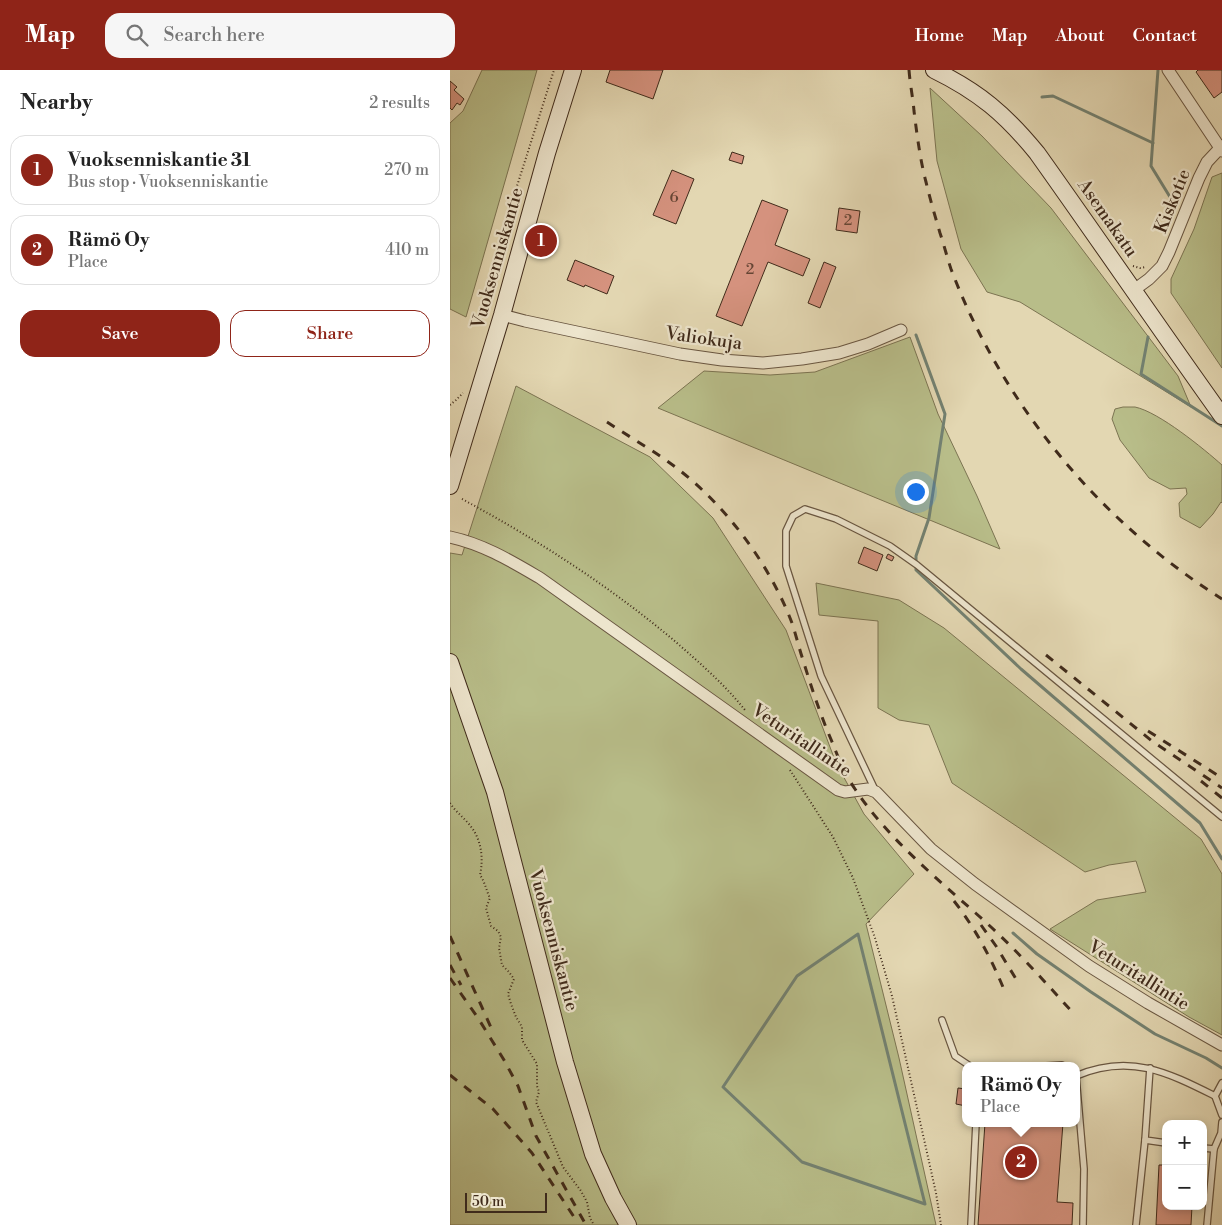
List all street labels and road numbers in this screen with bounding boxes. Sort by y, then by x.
street label: Kiskotie [1149,166,1196,237]
street label: Asemakatu [1072,174,1143,262]
street label: Vuoksenniskantie [466,185,529,332]
street label: Valiokuja [663,322,745,355]
street label: Veturitallintie [747,698,856,782]
street label: Vuoksenniskantie [523,866,584,1014]
street label: Veturitallintie [1083,935,1194,1016]

